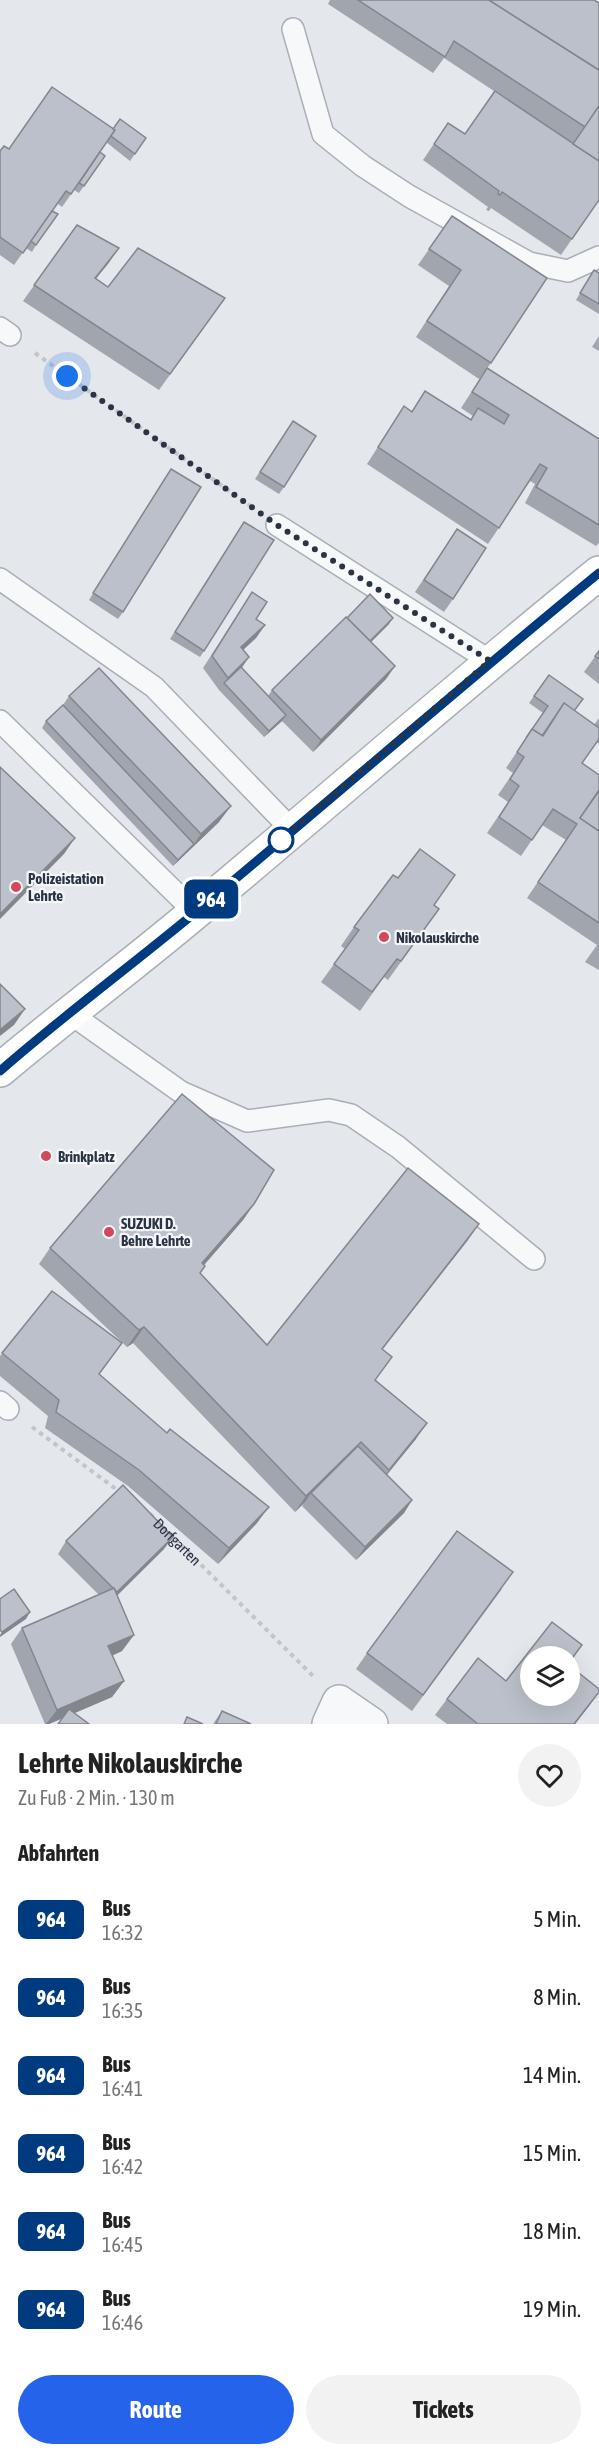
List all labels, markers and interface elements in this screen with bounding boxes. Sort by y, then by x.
your location [52,361,82,391]
unlabelled marker [268,827,294,853]
place label: Polizeistation Lehrte [28,870,104,904]
marker: Polizeistation Lehrte [9,880,23,894]
line badge: 964 [176,880,246,918]
text: 964 [196,887,226,911]
place label: Nikolauskirche [396,929,479,946]
marker: Nikolauskirche [377,930,391,944]
place label: Brinkplatz [58,1148,115,1165]
marker: Brinkplatz [39,1149,53,1163]
place label: SUZUKI D. Behre Lehrte [121,1215,191,1249]
marker: SUZUKI D. Behre Lehrte [102,1225,116,1239]
street label: Dorfgarten [151,1514,205,1569]
map controls [520,1646,580,1706]
button: layers [520,1646,580,1706]
button: heart [518,1744,581,1807]
text: Lehrte Nikolauskirche [18,1747,243,1779]
text: Zu Fuß · 2 Min. · 130 m [18,1786,175,1809]
text: Abfahrten [18,1840,99,1866]
text: Bus [102,1895,131,1921]
text: 5 Min. [533,1906,581,1932]
text: 964 [36,1907,66,1931]
text: 16:32 [102,1921,143,1944]
text: Bus [102,1973,131,1999]
text: 8 Min. [533,1984,581,2010]
text: 964 [36,1985,66,2009]
text: 16:35 [102,1999,143,2022]
text: Bus [102,2051,131,2077]
text: 14 Min. [523,2062,581,2088]
text: 964 [36,2063,66,2087]
text: 16:41 [102,2077,143,2100]
text: Bus [102,2129,131,2155]
text: 15 Min. [523,2140,581,2166]
text: 964 [36,2141,66,2165]
text: 16:42 [102,2155,143,2178]
text: Bus [102,2207,131,2233]
text: 18 Min. [523,2218,581,2244]
text: 964 [36,2219,66,2243]
text: 16:45 [102,2233,143,2256]
text: Bus [102,2285,131,2311]
text: 19 Min. [523,2296,581,2322]
text: 964 [36,2297,66,2321]
text: 16:46 [102,2311,143,2334]
button: Route [18,2375,294,2444]
button: Tickets [306,2375,581,2444]

